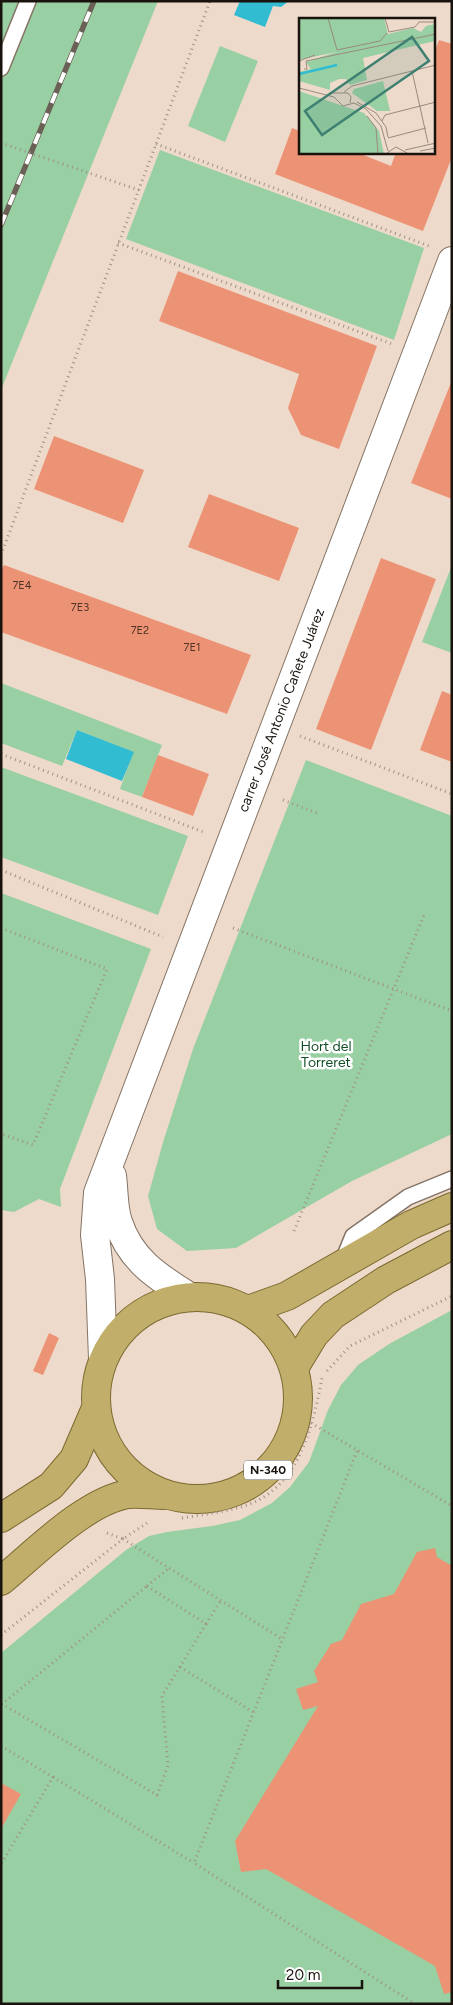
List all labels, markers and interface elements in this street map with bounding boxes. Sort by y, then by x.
inset map [299,18,436,154]
house number: 7E4 [12,579,32,592]
house number: 7E3 [71,601,89,614]
street label: carrer José Antonio Cañete Juárez [235,606,328,814]
house number: 7E2 [131,624,149,637]
house number: 7E1 [184,641,200,654]
park label: Hort del Torreret [300,1038,352,1071]
road number: N-340 [244,1460,292,1480]
scale bar [278,1958,362,1990]
text: 20 m [286,1966,320,1984]

